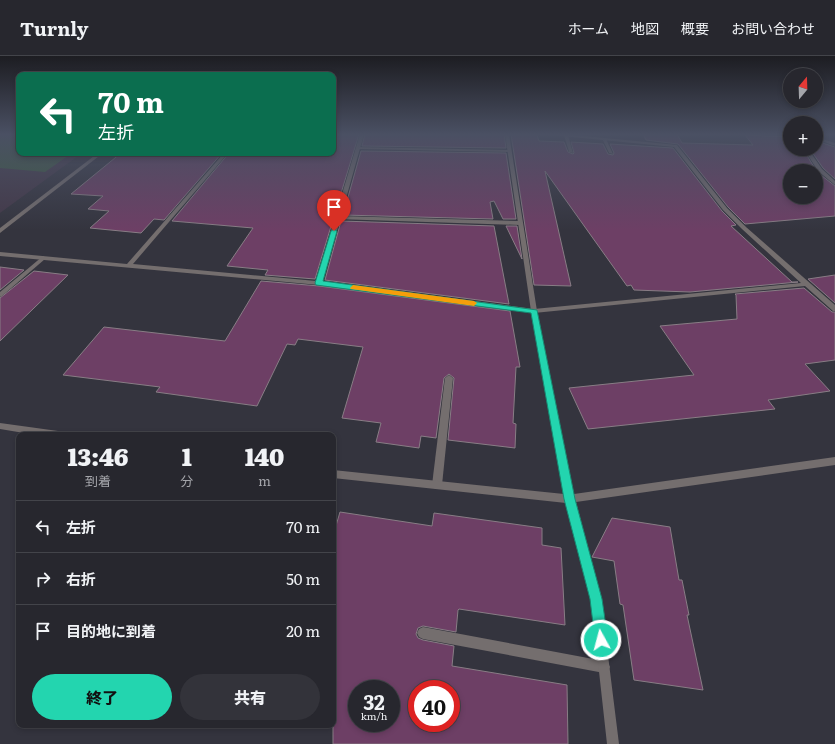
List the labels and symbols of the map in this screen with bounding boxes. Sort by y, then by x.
north arrow [783,68,823,108]
pin [317,190,351,231]
position arrow [580,619,622,661]
speed limit sign: 40 [408,680,460,732]

